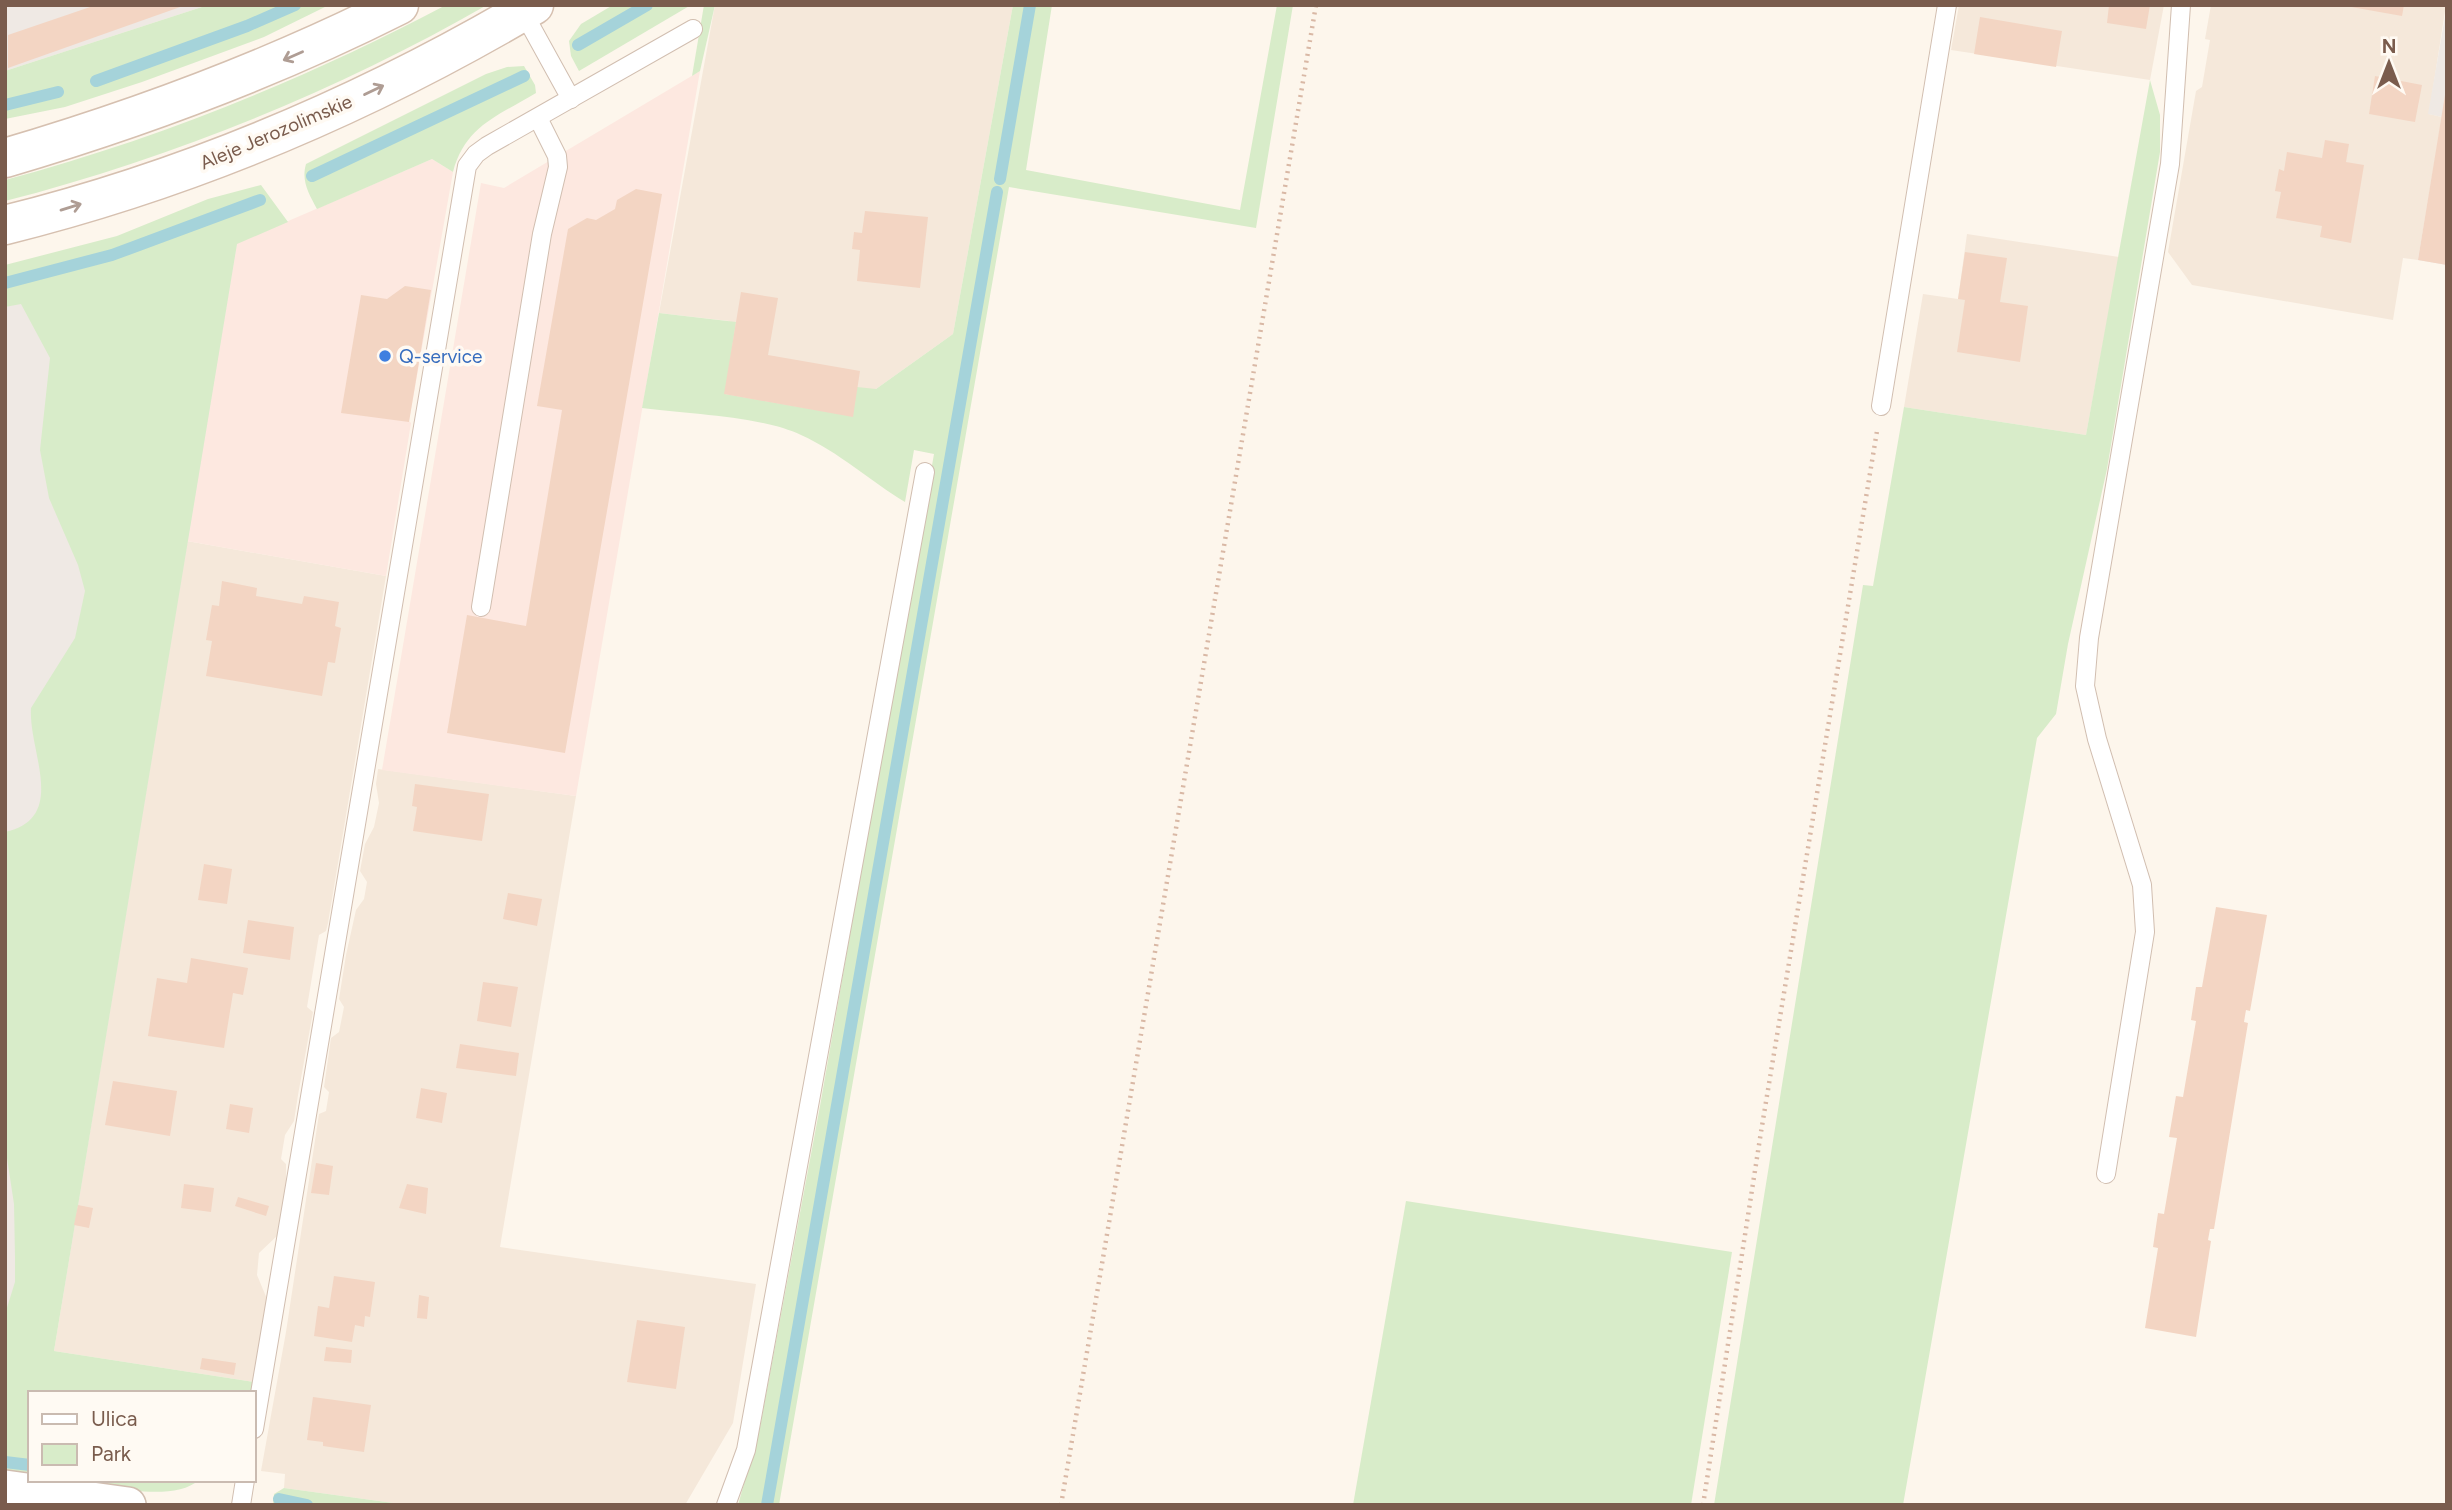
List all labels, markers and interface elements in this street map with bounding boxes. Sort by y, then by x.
north arrow [2354,28,2424,98]
text: N [2382,35,2396,58]
one-way arrow [283,50,304,63]
one-way arrow [363,82,384,96]
street label: Aleje Jerozolimskie [196,90,356,174]
one-way arrow [60,200,82,213]
place label: Q-service [399,345,482,368]
marker: Q-service [377,348,393,364]
legend [28,1391,256,1482]
text: Ulica [91,1406,137,1431]
text: Park [91,1441,132,1466]

